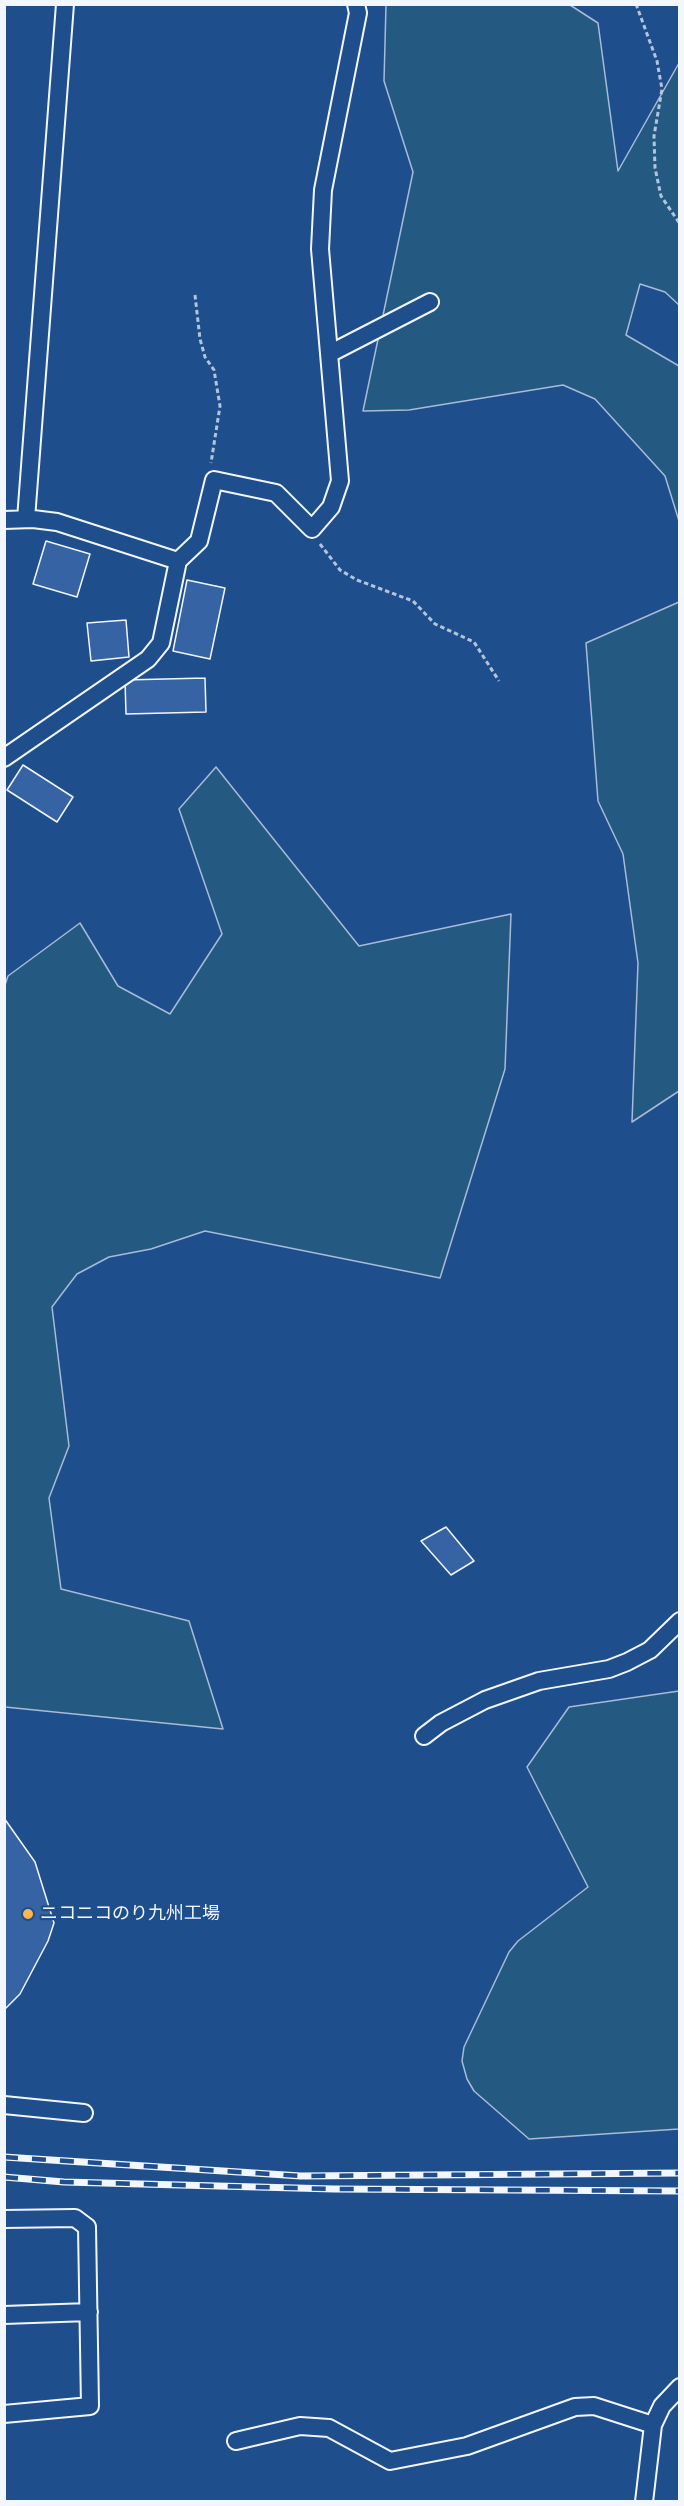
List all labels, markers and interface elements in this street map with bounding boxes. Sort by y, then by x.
place label: ニコニコのり九州工場 [40,1903,220,1925]
marker: ニコニコのり九州工場 [21,1907,35,1921]

